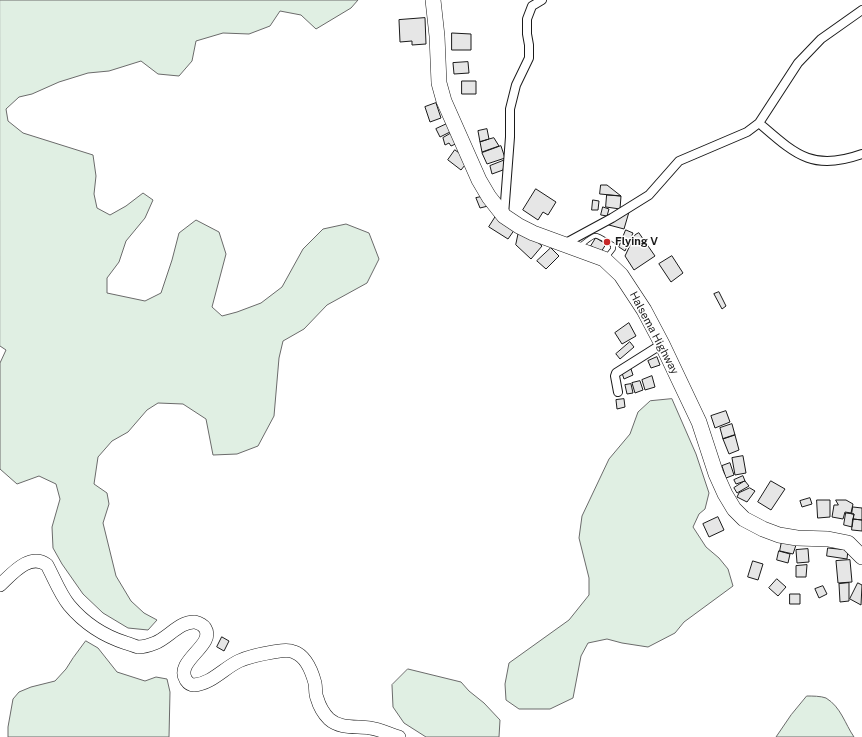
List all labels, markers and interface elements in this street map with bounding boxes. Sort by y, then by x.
place label: Flying V [615,235,658,249]
marker: Flying V [602,237,612,247]
street label: Halsema Highway [627,289,681,377]

